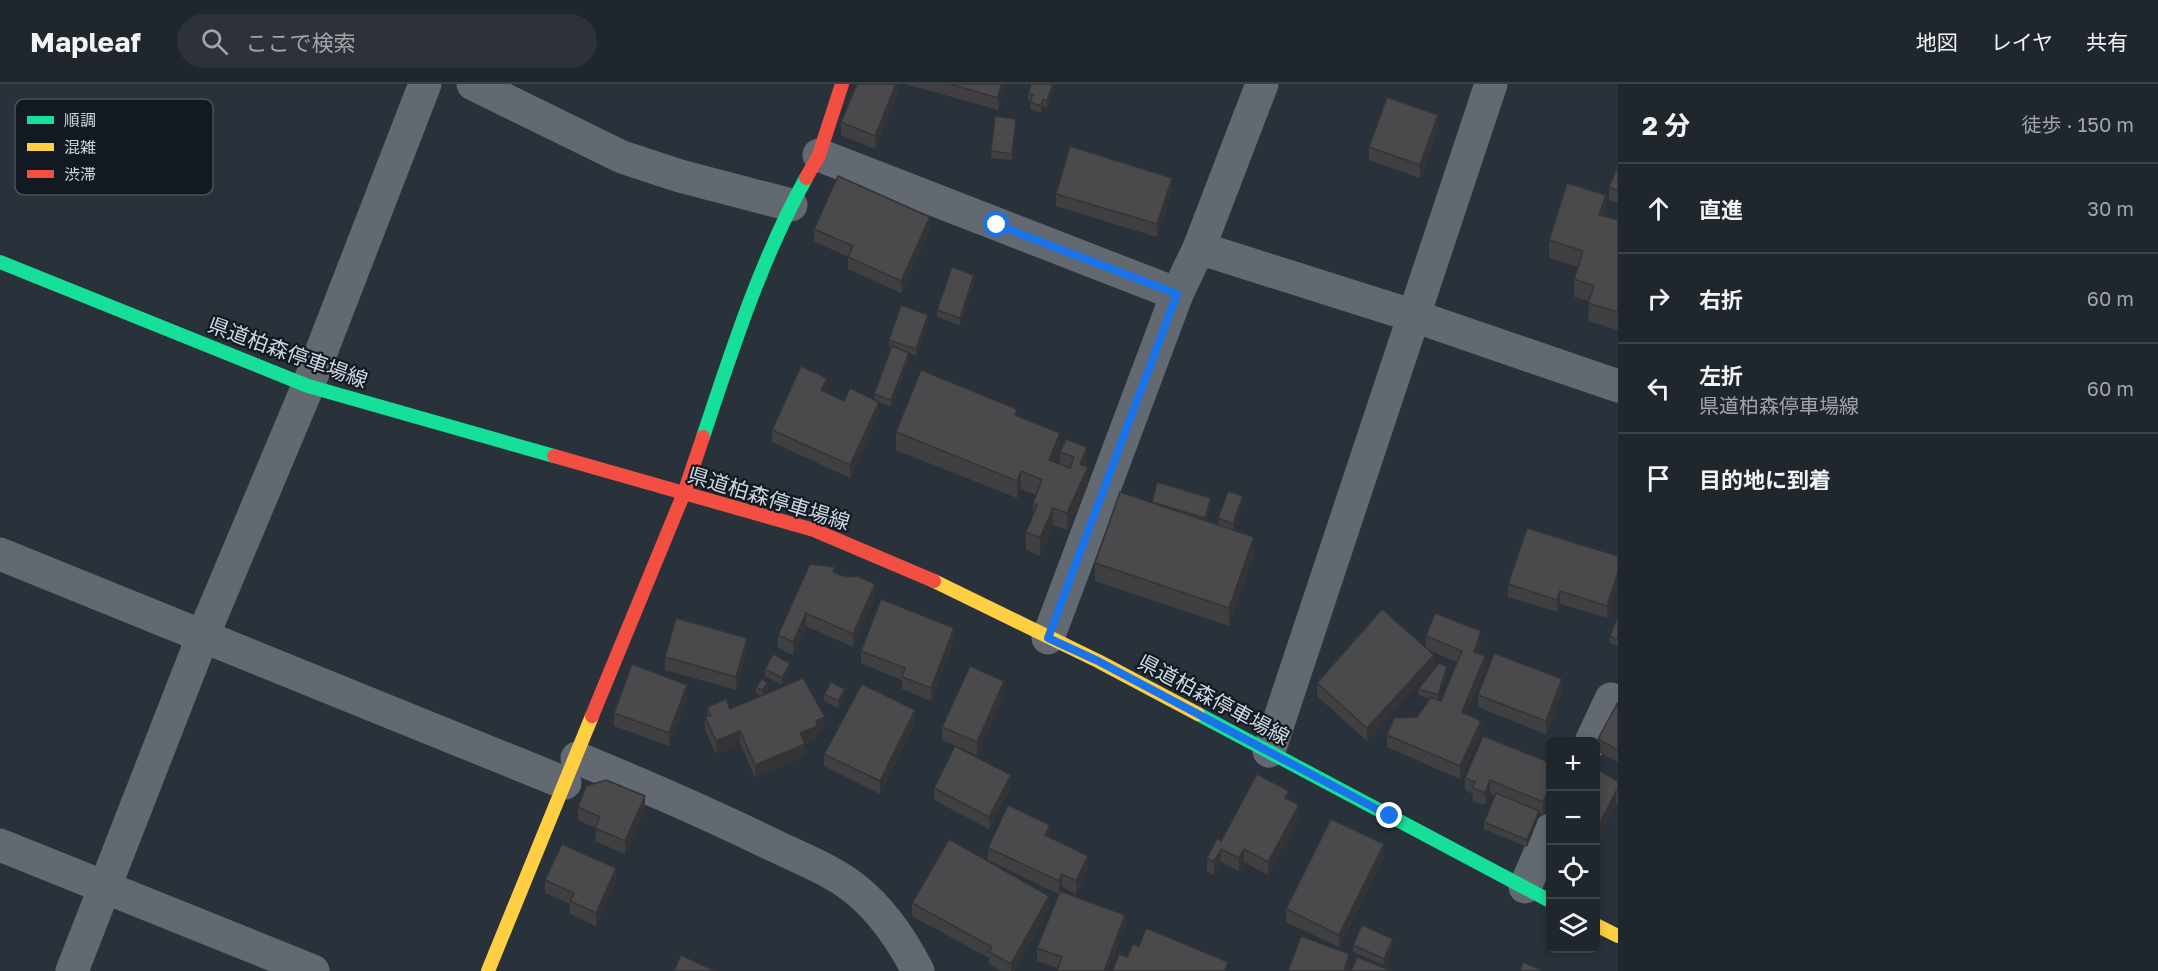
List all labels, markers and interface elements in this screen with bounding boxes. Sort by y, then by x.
search box [177,14,597,68]
text: Mapleaf [30,25,141,58]
icon: search [198,25,231,58]
text: ここで検索 [246,29,356,56]
text: 地図 [1916,29,1958,55]
text: レイヤ [1991,29,2053,55]
text: 共有 [2086,29,2128,55]
legend [15,99,213,195]
text: 順調 [64,110,96,130]
text: 2 分 [1642,110,1690,141]
text: 徒歩 · 150 m [2022,112,2134,136]
text: 混雑 [64,137,96,157]
text: 渋滞 [64,164,96,184]
icon: ahead [1642,192,1675,225]
text: 直進 [1699,196,1743,223]
text: 30 m [2087,196,2134,220]
route start [983,211,1009,237]
icon: right [1642,282,1675,315]
text: 右折 [1699,286,1743,313]
text: 60 m [2087,286,2134,310]
street label: 県道柏森停車場線 [205,311,371,393]
text: 左折 [1699,362,1743,389]
icon: left [1642,372,1675,405]
text: 60 m [2087,376,2134,400]
text: 県道柏森停車場線 [1699,393,1859,417]
street label: 県道柏森停車場線 [685,461,853,535]
icon: arrive [1642,462,1675,495]
text: 目的地に到着 [1699,466,1831,493]
street label: 県道柏森停車場線 [1134,648,1294,750]
map controls [1546,737,1600,953]
button: + [1546,737,1600,791]
button: − [1546,791,1600,845]
route end [1376,802,1402,828]
button: locate [1546,845,1600,899]
button: layers [1546,899,1600,953]

